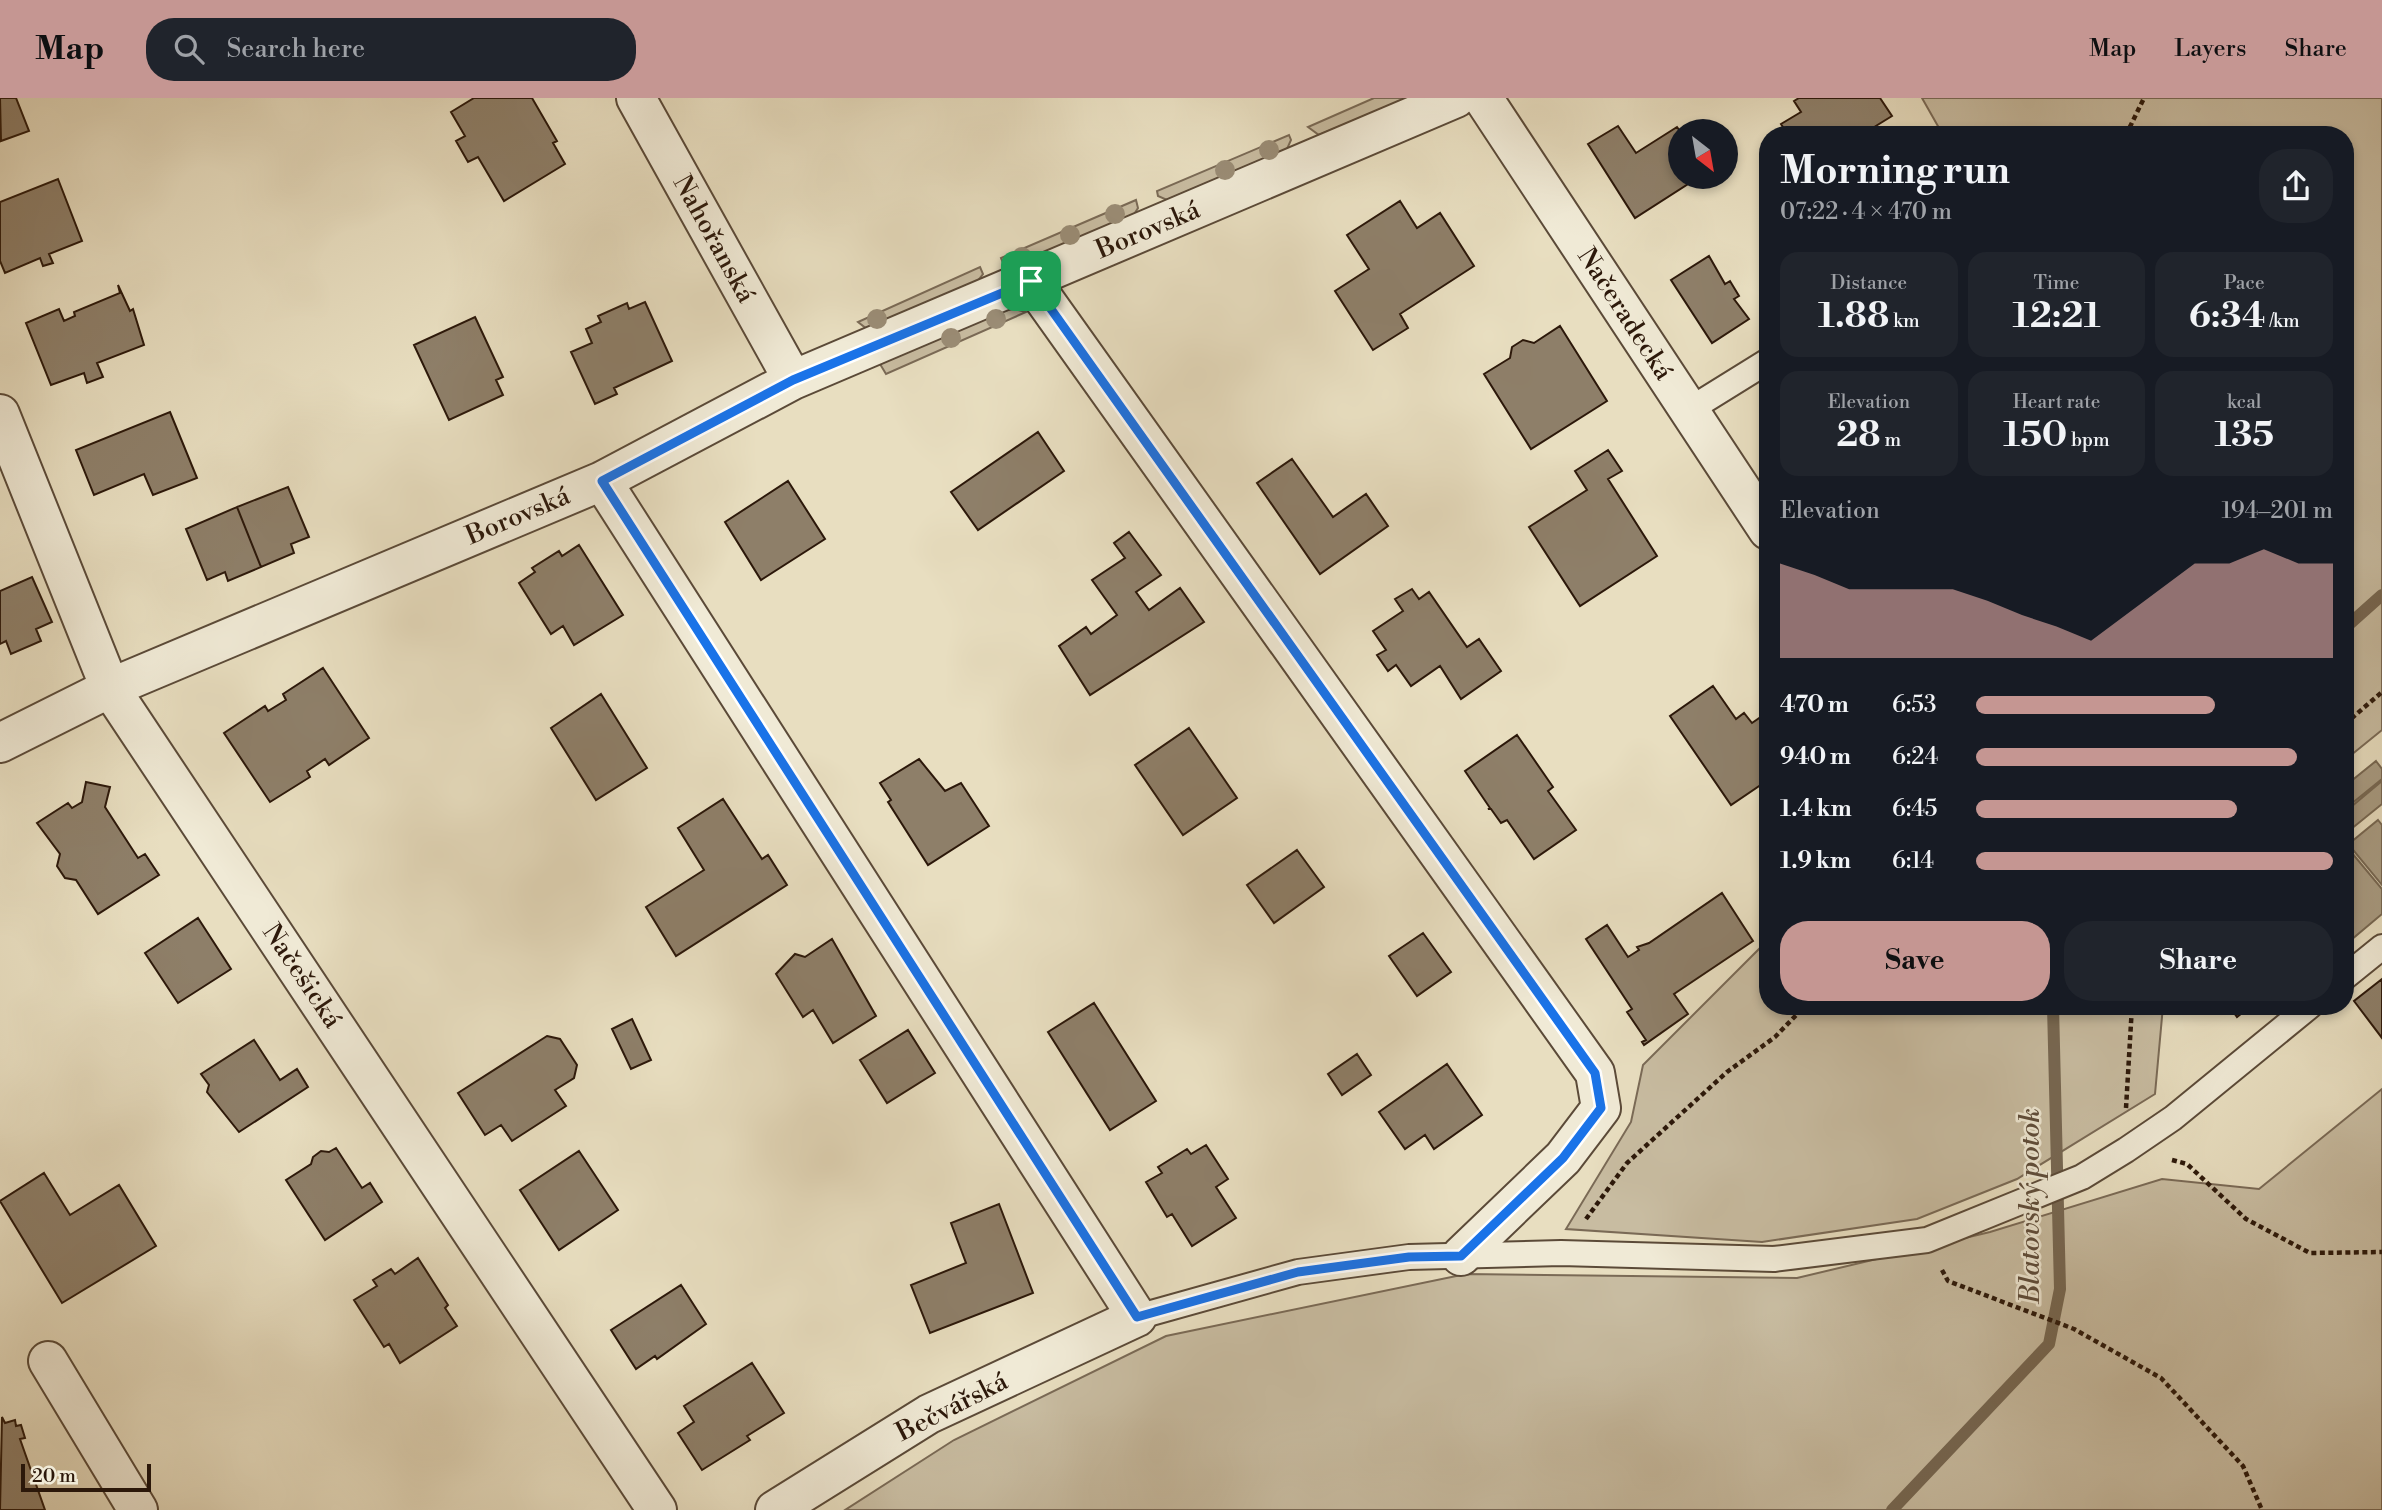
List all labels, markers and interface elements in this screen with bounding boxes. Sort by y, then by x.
search box [146,18,636,81]
text: Map [35,29,104,70]
icon: search [170,30,208,68]
text: Search here [226,33,365,65]
text: Map [2089,34,2136,64]
text: Layers [2174,34,2246,64]
text: Share [2284,34,2347,64]
north arrow [1668,119,1738,189]
map controls [1668,119,1738,189]
text: Morning run [1780,148,2010,195]
button: share [2259,149,2333,223]
street label: Nahořanská [666,170,763,309]
street label: Borovská [1090,193,1206,267]
text: 07:22 · 4 × 470 m [1780,198,1952,226]
street label: Načeradecká [1570,242,1680,387]
pin [1001,251,1061,311]
icon: arrive [1012,262,1050,300]
text: Distance [1830,271,1907,295]
text: Time [2034,271,2079,295]
text: Pace [2224,271,2265,295]
text: 1.88 [1818,295,1889,338]
text: 12:21 [2012,295,2101,338]
text: 6:34 [2189,295,2265,338]
text: km [1889,309,1920,333]
text: /km [2265,309,2300,333]
text: Elevation [1828,390,1910,414]
text: Heart rate [2013,390,2100,414]
text: kcal [2227,390,2261,414]
text: 28 [1836,414,1881,457]
text: 150 [2003,414,2067,457]
text: 135 [2214,414,2274,457]
text: m [1881,428,1901,452]
text: bpm [2067,428,2110,452]
street label: Borovská [460,479,576,553]
text: Elevation [1780,497,1880,525]
text: 194–201 m [2222,497,2333,525]
text: 470 m [1780,691,1849,719]
text: 6:53 [1892,691,1937,719]
text: 940 m [1780,743,1851,771]
text: 6:24 [1892,743,1938,771]
text: 1.4 km [1780,795,1852,823]
text: 6:45 [1892,795,1938,823]
text: 1.9 km [1780,847,1851,875]
text: 6:14 [1892,847,1934,875]
street label: Načešická [255,918,349,1035]
button: Save [1780,921,2050,1001]
button: Share [2064,921,2333,1001]
water label: Blatovský potok [2013,1108,2048,1305]
street label: Bečvářská [890,1365,1014,1449]
scale bar [21,1461,150,1493]
text: 20 m [32,1464,76,1488]

